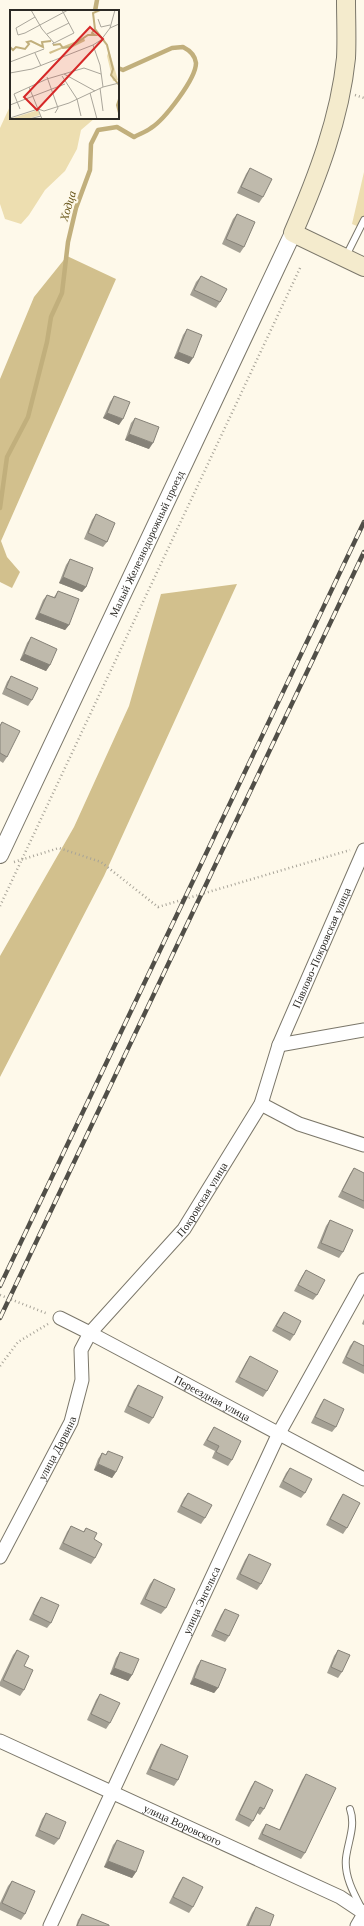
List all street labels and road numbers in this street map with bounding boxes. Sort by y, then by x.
street label: Малый Железнодорожный проезд [106,468,187,619]
street label: Павлово-Покровская улица [289,885,354,1010]
street label: Покровская улица [173,1159,231,1240]
street label: Переездная улица [172,1372,253,1424]
street label: улица Дарвина [35,1415,79,1482]
street label: улица Энгельса [179,1564,223,1637]
street label: улица Воровского [141,1801,224,1849]

